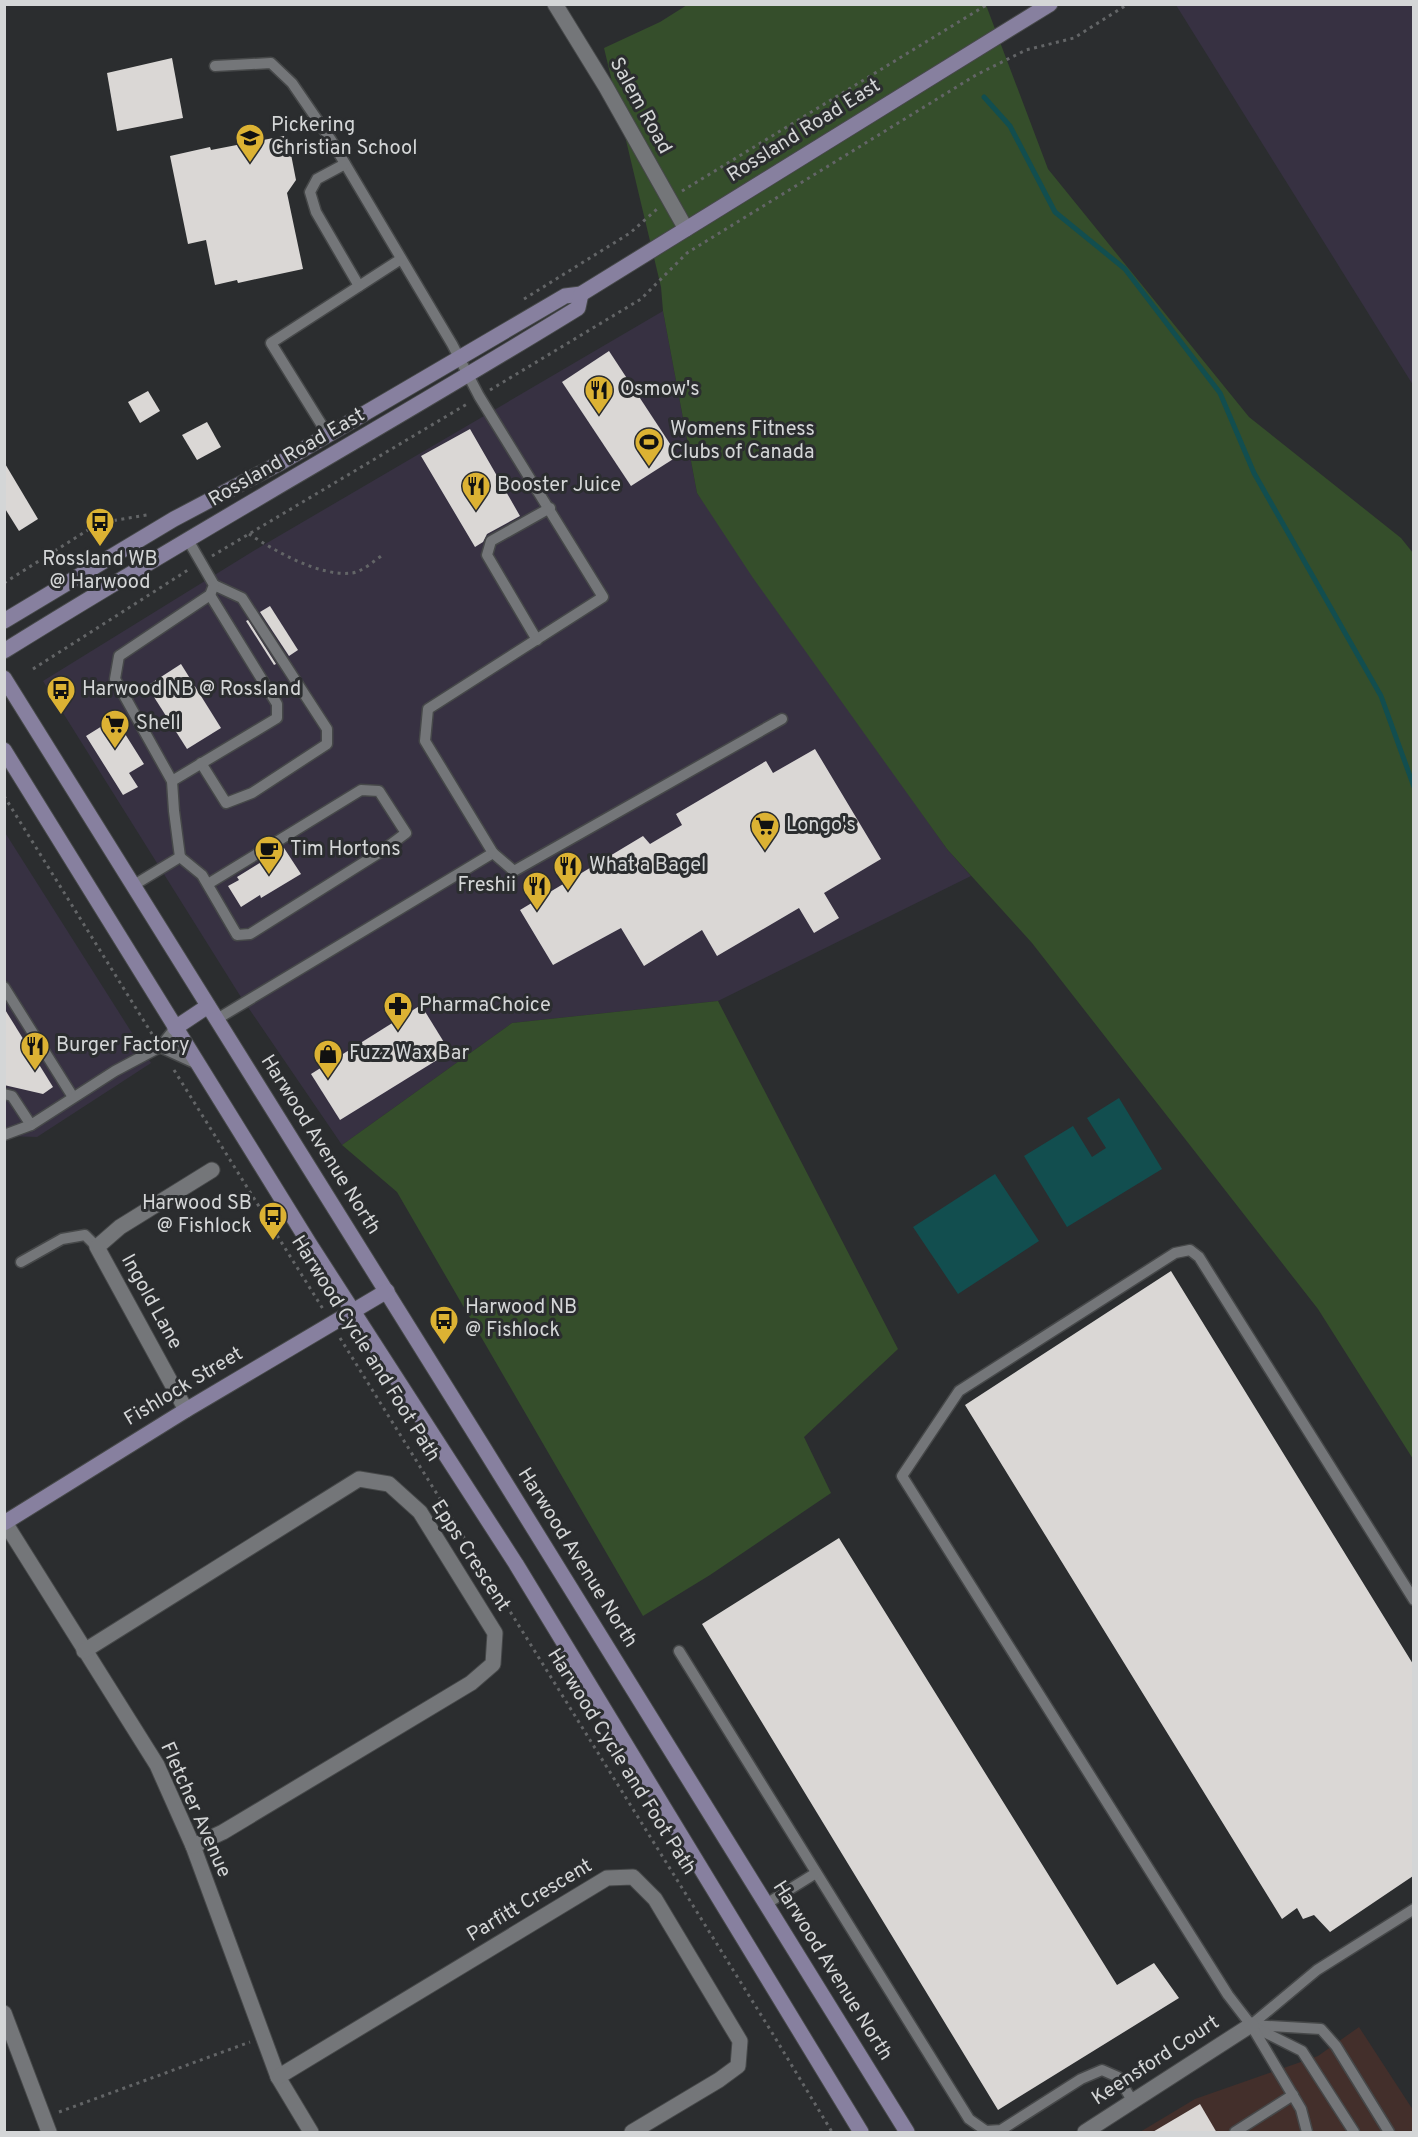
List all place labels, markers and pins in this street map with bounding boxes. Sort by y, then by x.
place label: Pickering Christian School [271,113,417,162]
school or university icon: Pickering Christian School [234,122,266,164]
restaurant icon: Osmow's [583,374,615,416]
place label: Osmow's [620,377,700,403]
place label: Womens Fitness Clubs of Canada [670,417,815,466]
sports icon: Womens Fitness Clubs of Canada [633,426,665,468]
restaurant icon: Booster Juice [460,470,492,512]
place label: Booster Juice [497,473,621,499]
bus stop icon: Rossland WB @ Harwood [84,506,116,548]
place label: Rossland WB @ Harwood [42,547,158,596]
bus stop icon: Harwood NB @ Rossland [45,674,77,716]
place label: Harwood NB @ Rossland [82,677,301,703]
supermarket icon: Shell [99,708,131,750]
place label: Shell [136,711,181,737]
supermarket icon: Longo's [749,810,781,852]
place label: Longo's [786,813,856,839]
cafe icon: Tim Hortons [253,834,285,876]
place label: Tim Hortons [290,837,401,863]
restaurant icon: What a Bagel [552,850,584,892]
place label: What a Bagel [589,853,706,879]
restaurant icon: Freshii [521,870,553,912]
place label: Freshii [458,873,516,899]
pharmacy icon: PharmaChoice [382,990,414,1032]
place label: PharmaChoice [419,993,551,1019]
restaurant icon: Burger Factory [19,1030,51,1072]
place label: Burger Factory [56,1033,190,1059]
shop icon: Fuzz Wax Bar [312,1038,344,1080]
place label: Fuzz Wax Bar [349,1041,470,1067]
place label: Harwood SB @ Fishlock [142,1191,252,1240]
bus stop icon: Harwood SB @ Fishlock [257,1200,289,1242]
place label: Harwood NB @ Fishlock [465,1295,577,1344]
bus stop icon: Harwood NB @ Fishlock [428,1304,460,1346]

